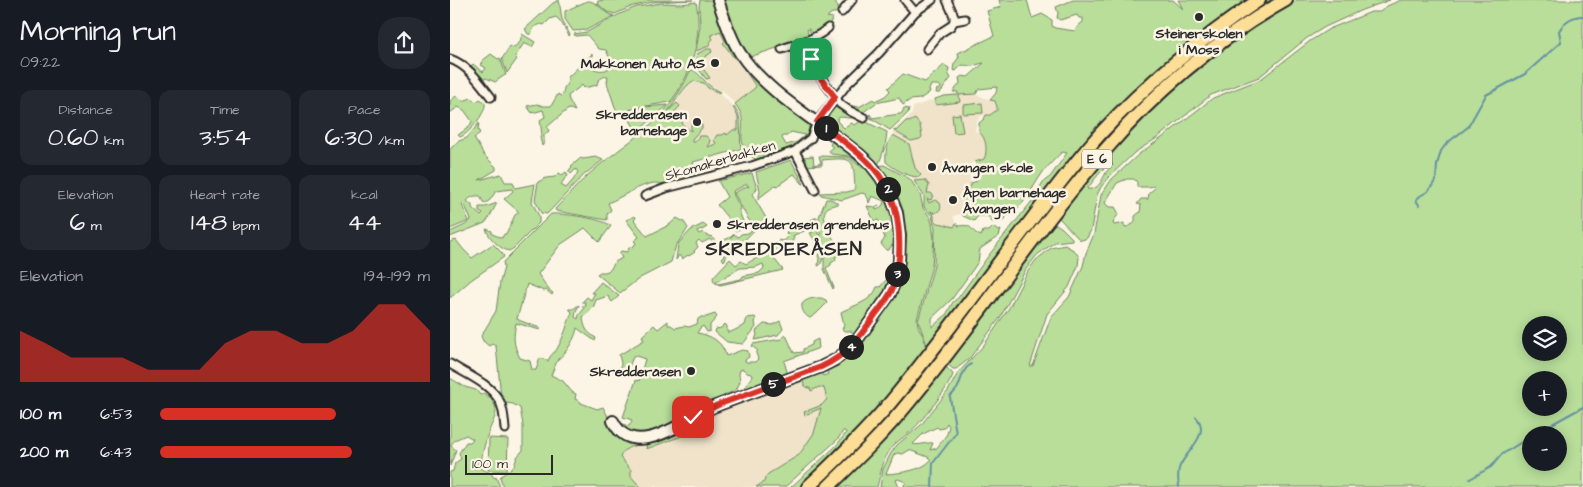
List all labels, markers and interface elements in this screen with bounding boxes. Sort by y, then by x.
marker: Steinerskolen i Moss [1193,11,1205,23]
text: Morning run [20,12,176,51]
button: share [378,17,430,69]
place label: Steinerskolen i Moss [1155,24,1242,60]
pin [790,38,832,80]
icon: arrive [797,45,825,73]
text: 09:22 [20,51,60,73]
place label: Makkonen Auto AS [581,54,705,74]
marker: Makkonen Auto AS [709,57,721,69]
text: Distance [58,100,113,120]
text: Time [210,100,240,120]
text: Pace [348,100,381,120]
place label: Skredderåsen barnehage [595,105,687,142]
marker: Skredderåsen barnehage [691,116,703,128]
pin: 1 [814,116,838,140]
text: 1 [826,118,827,138]
text: 0.60 [48,120,98,155]
text: 3:54 [199,120,251,155]
text: 6:30 [324,120,373,155]
text: km [98,131,124,151]
text: /km [373,131,404,151]
street label: Skomakerbakken [663,136,778,186]
road number: E 6 [1082,150,1112,168]
place label: Åvangen skole [942,158,1033,179]
marker: Åvangen skole [926,161,938,173]
pin: 2 [876,176,900,202]
text: 2 [884,179,893,199]
place label: Åpen barnehage Åvangen [963,183,1066,220]
text: Elevation [58,185,113,205]
text: Heart rate [190,185,260,205]
text: kcal [351,185,378,205]
marker: Åpen barnehage Åvangen [947,194,959,206]
text: 6 [70,205,85,240]
text: 148 [191,205,227,240]
text: 44 [347,205,381,240]
place label: Skredderåsen grendehus [726,215,889,236]
text: m [85,216,102,236]
text: bpm [227,216,259,236]
marker: Skredderåsen grendehus [711,218,723,230]
district label: SKREDDERÅSEN [704,236,863,263]
pin: 3 [884,262,910,286]
text: 3 [894,264,901,284]
text: Elevation [20,265,83,287]
text: 194–199 m [364,265,430,287]
map controls [1522,316,1567,471]
button: layers [1522,316,1567,361]
pin: 4 [838,334,864,360]
text: 4 [847,337,856,357]
place label: Skredderåsen [589,362,681,382]
marker: Skredderåsen [685,365,697,377]
button: + [1522,371,1567,416]
pin: 5 [760,372,786,396]
text: 5 [769,374,778,394]
pin [672,396,714,438]
text: 100 m [20,403,61,425]
text: 6:53 [100,403,132,425]
icon: check [679,403,707,431]
button: − [1522,426,1567,471]
text: 200 m [20,441,68,463]
text: 6:43 [100,441,132,463]
scale bar [465,452,552,475]
text: 100 m [472,454,508,474]

